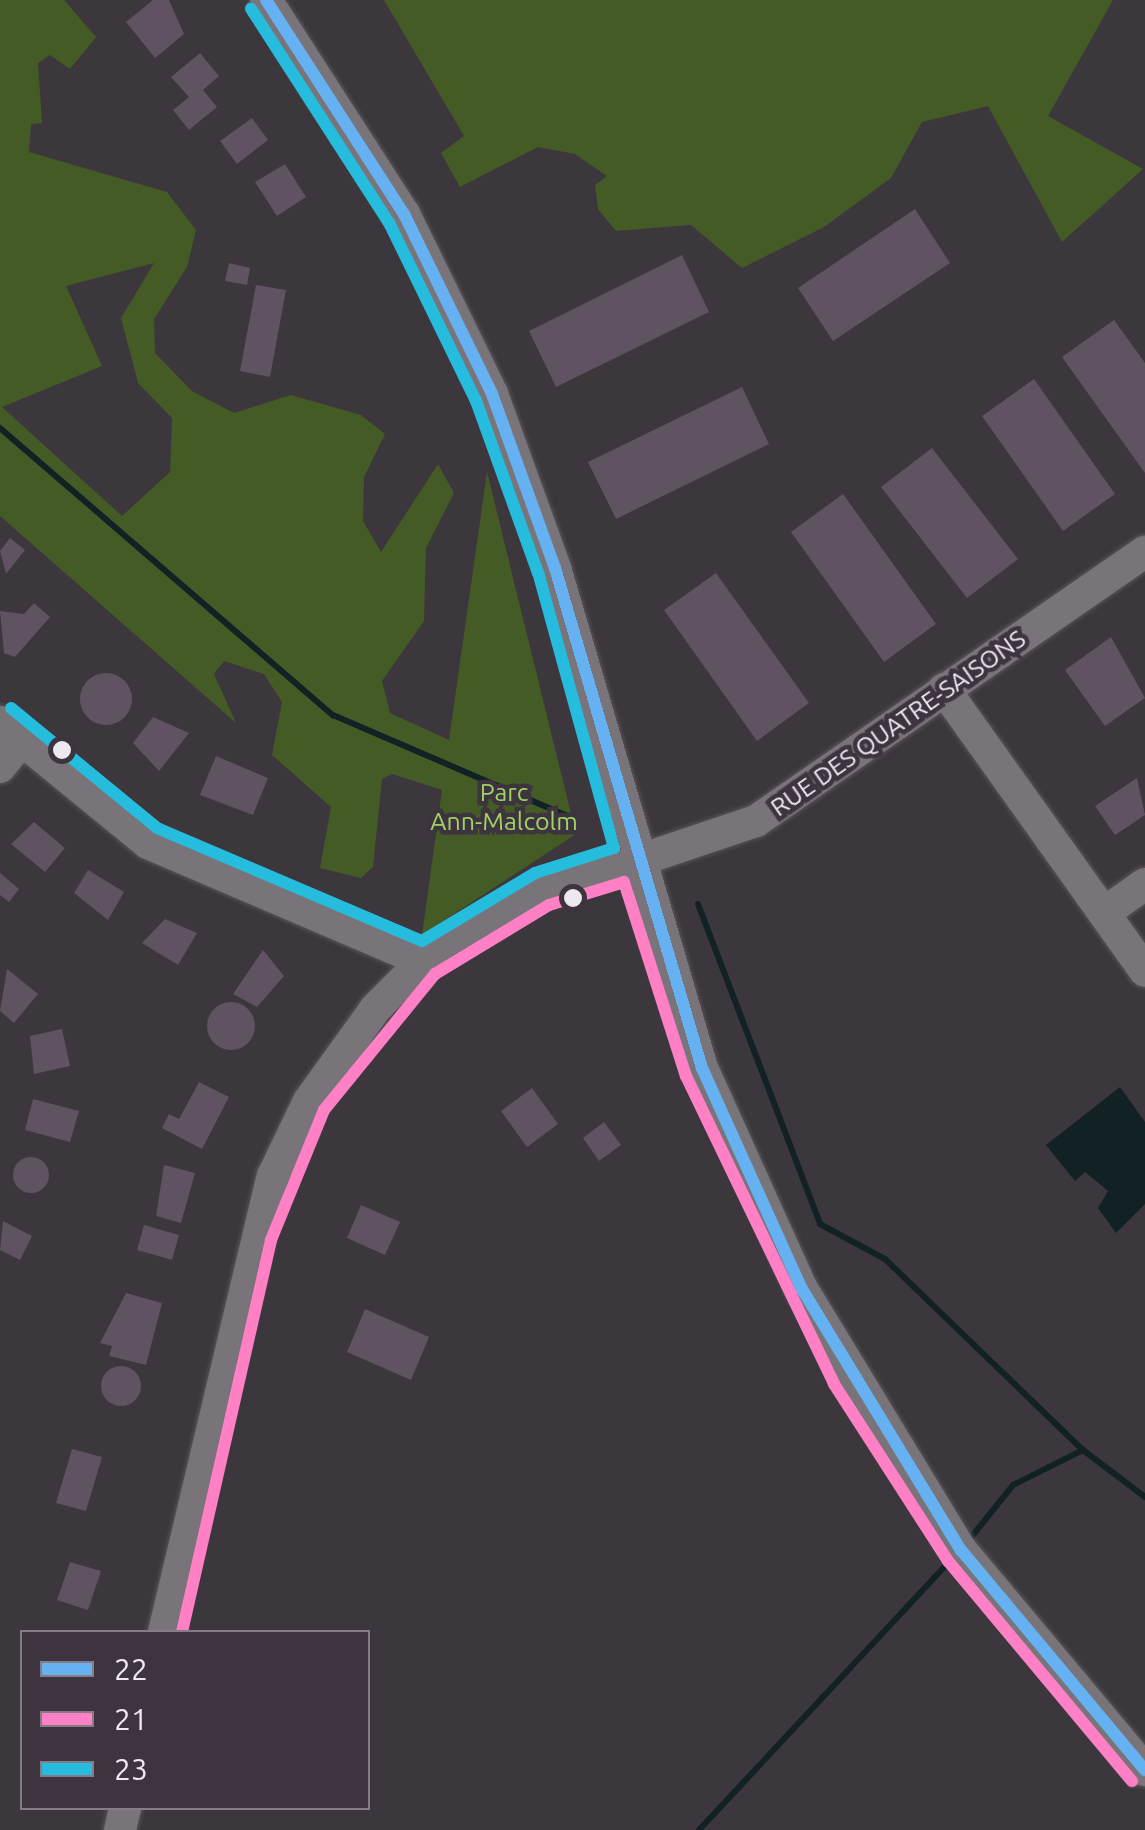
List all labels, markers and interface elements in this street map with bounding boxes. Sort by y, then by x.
street label: RUE DES QUATRE-SAISONS [765,623,1031,823]
unlabelled marker [52,740,72,760]
park label: Parc Ann-Malcolm [430,778,578,837]
unlabelled marker [563,888,583,908]
legend [20,1630,370,1810]
text: 22 [114,1652,148,1686]
text: 21 [114,1702,148,1736]
text: 23 [114,1752,148,1786]

